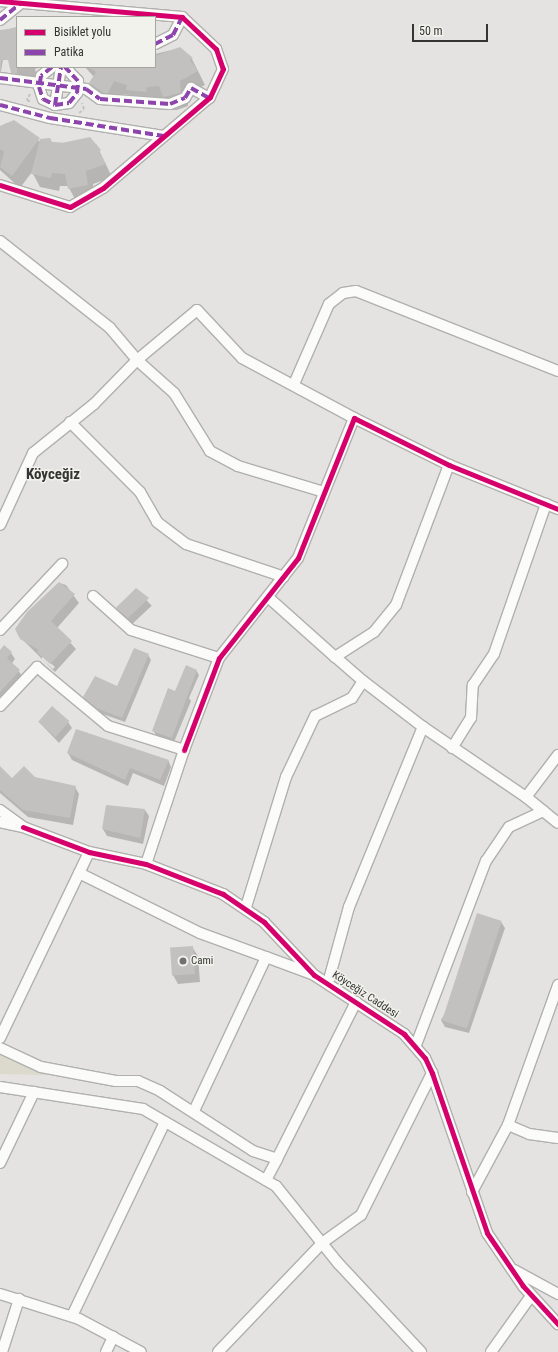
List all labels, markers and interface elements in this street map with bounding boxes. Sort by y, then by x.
legend [16,16,156,68]
scale bar [414,16,490,42]
text: 50 m [419,24,443,38]
text: Bisiklet yolu [54,25,111,39]
text: Patika [54,45,84,59]
district label: Köyceğiz [26,466,80,484]
place label: Cami [191,954,213,968]
marker: Cami [178,956,188,966]
street label: Köyceğiz Caddesi [329,969,401,1021]

